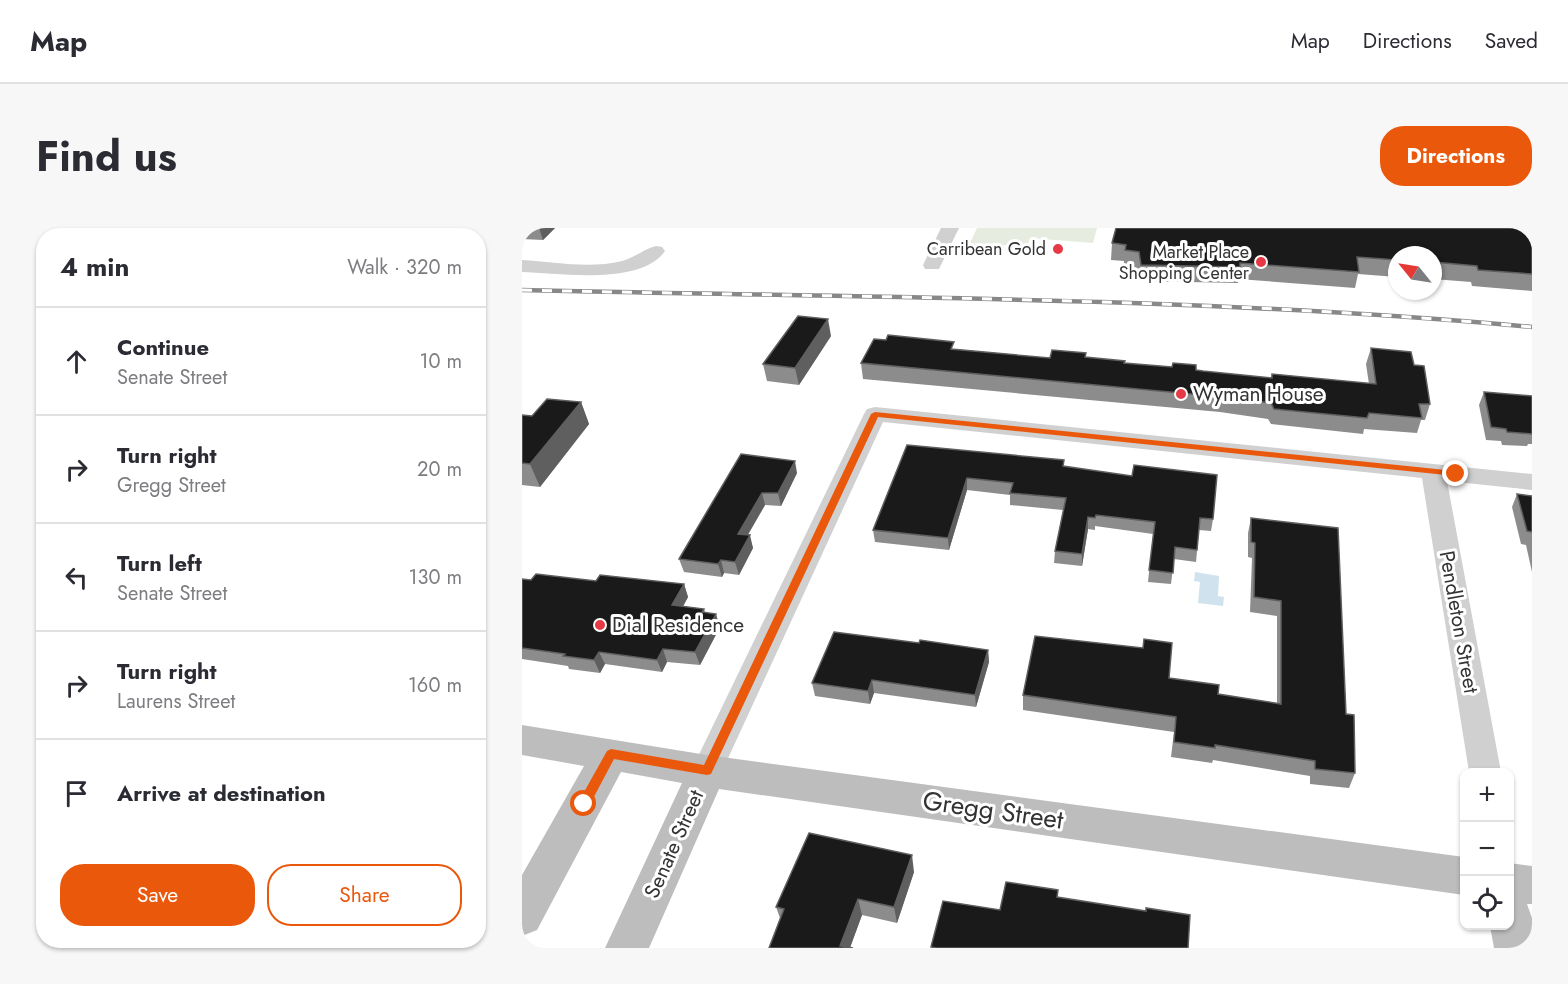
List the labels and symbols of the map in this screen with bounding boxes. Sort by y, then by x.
place label: Carribean Gold [927,236,1046,262]
place label: Market Place Shopping Center [1119,239,1250,286]
marker: Carribean Gold [1051,242,1065,256]
north arrow [1388,246,1442,300]
marker: Market Place Shopping Center [1254,255,1268,269]
place label: Wyman House [1193,379,1324,409]
marker: Wyman House [1174,387,1188,401]
route end [1442,460,1468,486]
street label: Pendleton Street [1432,548,1486,696]
place label: Dial Residence [612,610,744,640]
marker: Dial Residence [593,618,607,632]
street label: Gregg Street [920,781,1066,839]
street label: Senate Street [637,785,711,903]
route start [570,790,596,816]

